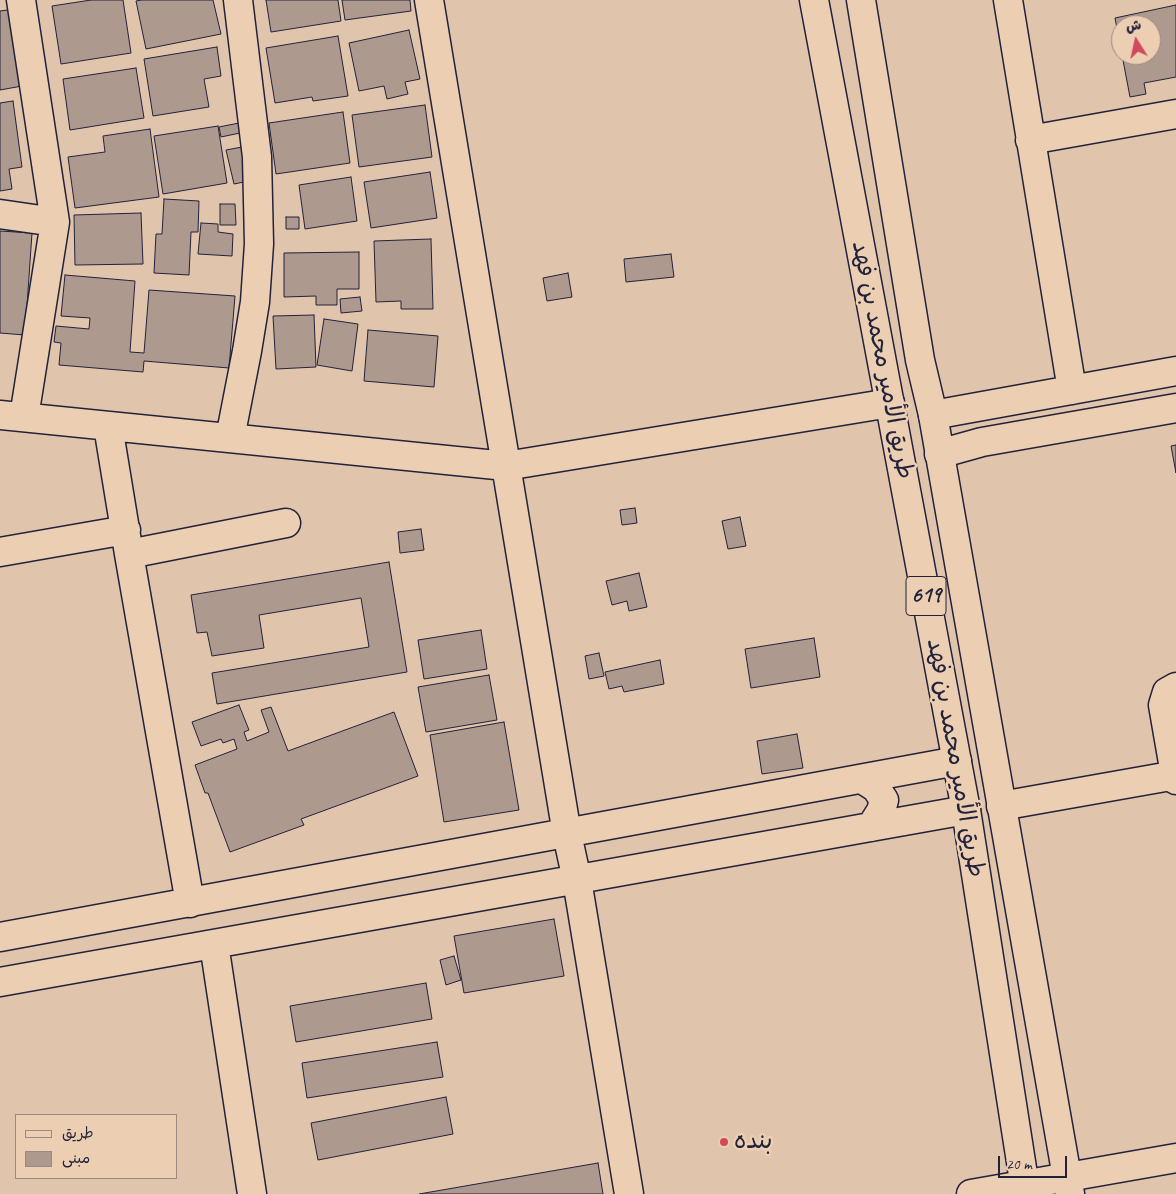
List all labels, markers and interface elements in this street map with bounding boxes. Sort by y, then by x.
north arrow [1111,15,1161,65]
text: ش [1124,16,1143,35]
street label: طريق الأمير محمد بن فهد [845,239,919,481]
road number: 619 [906,576,946,616]
street label: طريق الأمير محمد بن فهد [920,636,990,880]
legend [15,1114,178,1179]
text: طريق [62,1124,94,1143]
place label: بنده [734,1128,773,1156]
marker: بنده [718,1136,730,1148]
scale bar [1001,1146,1070,1178]
text: مبنى [62,1149,90,1168]
text: 20 m [1006,1155,1032,1174]

